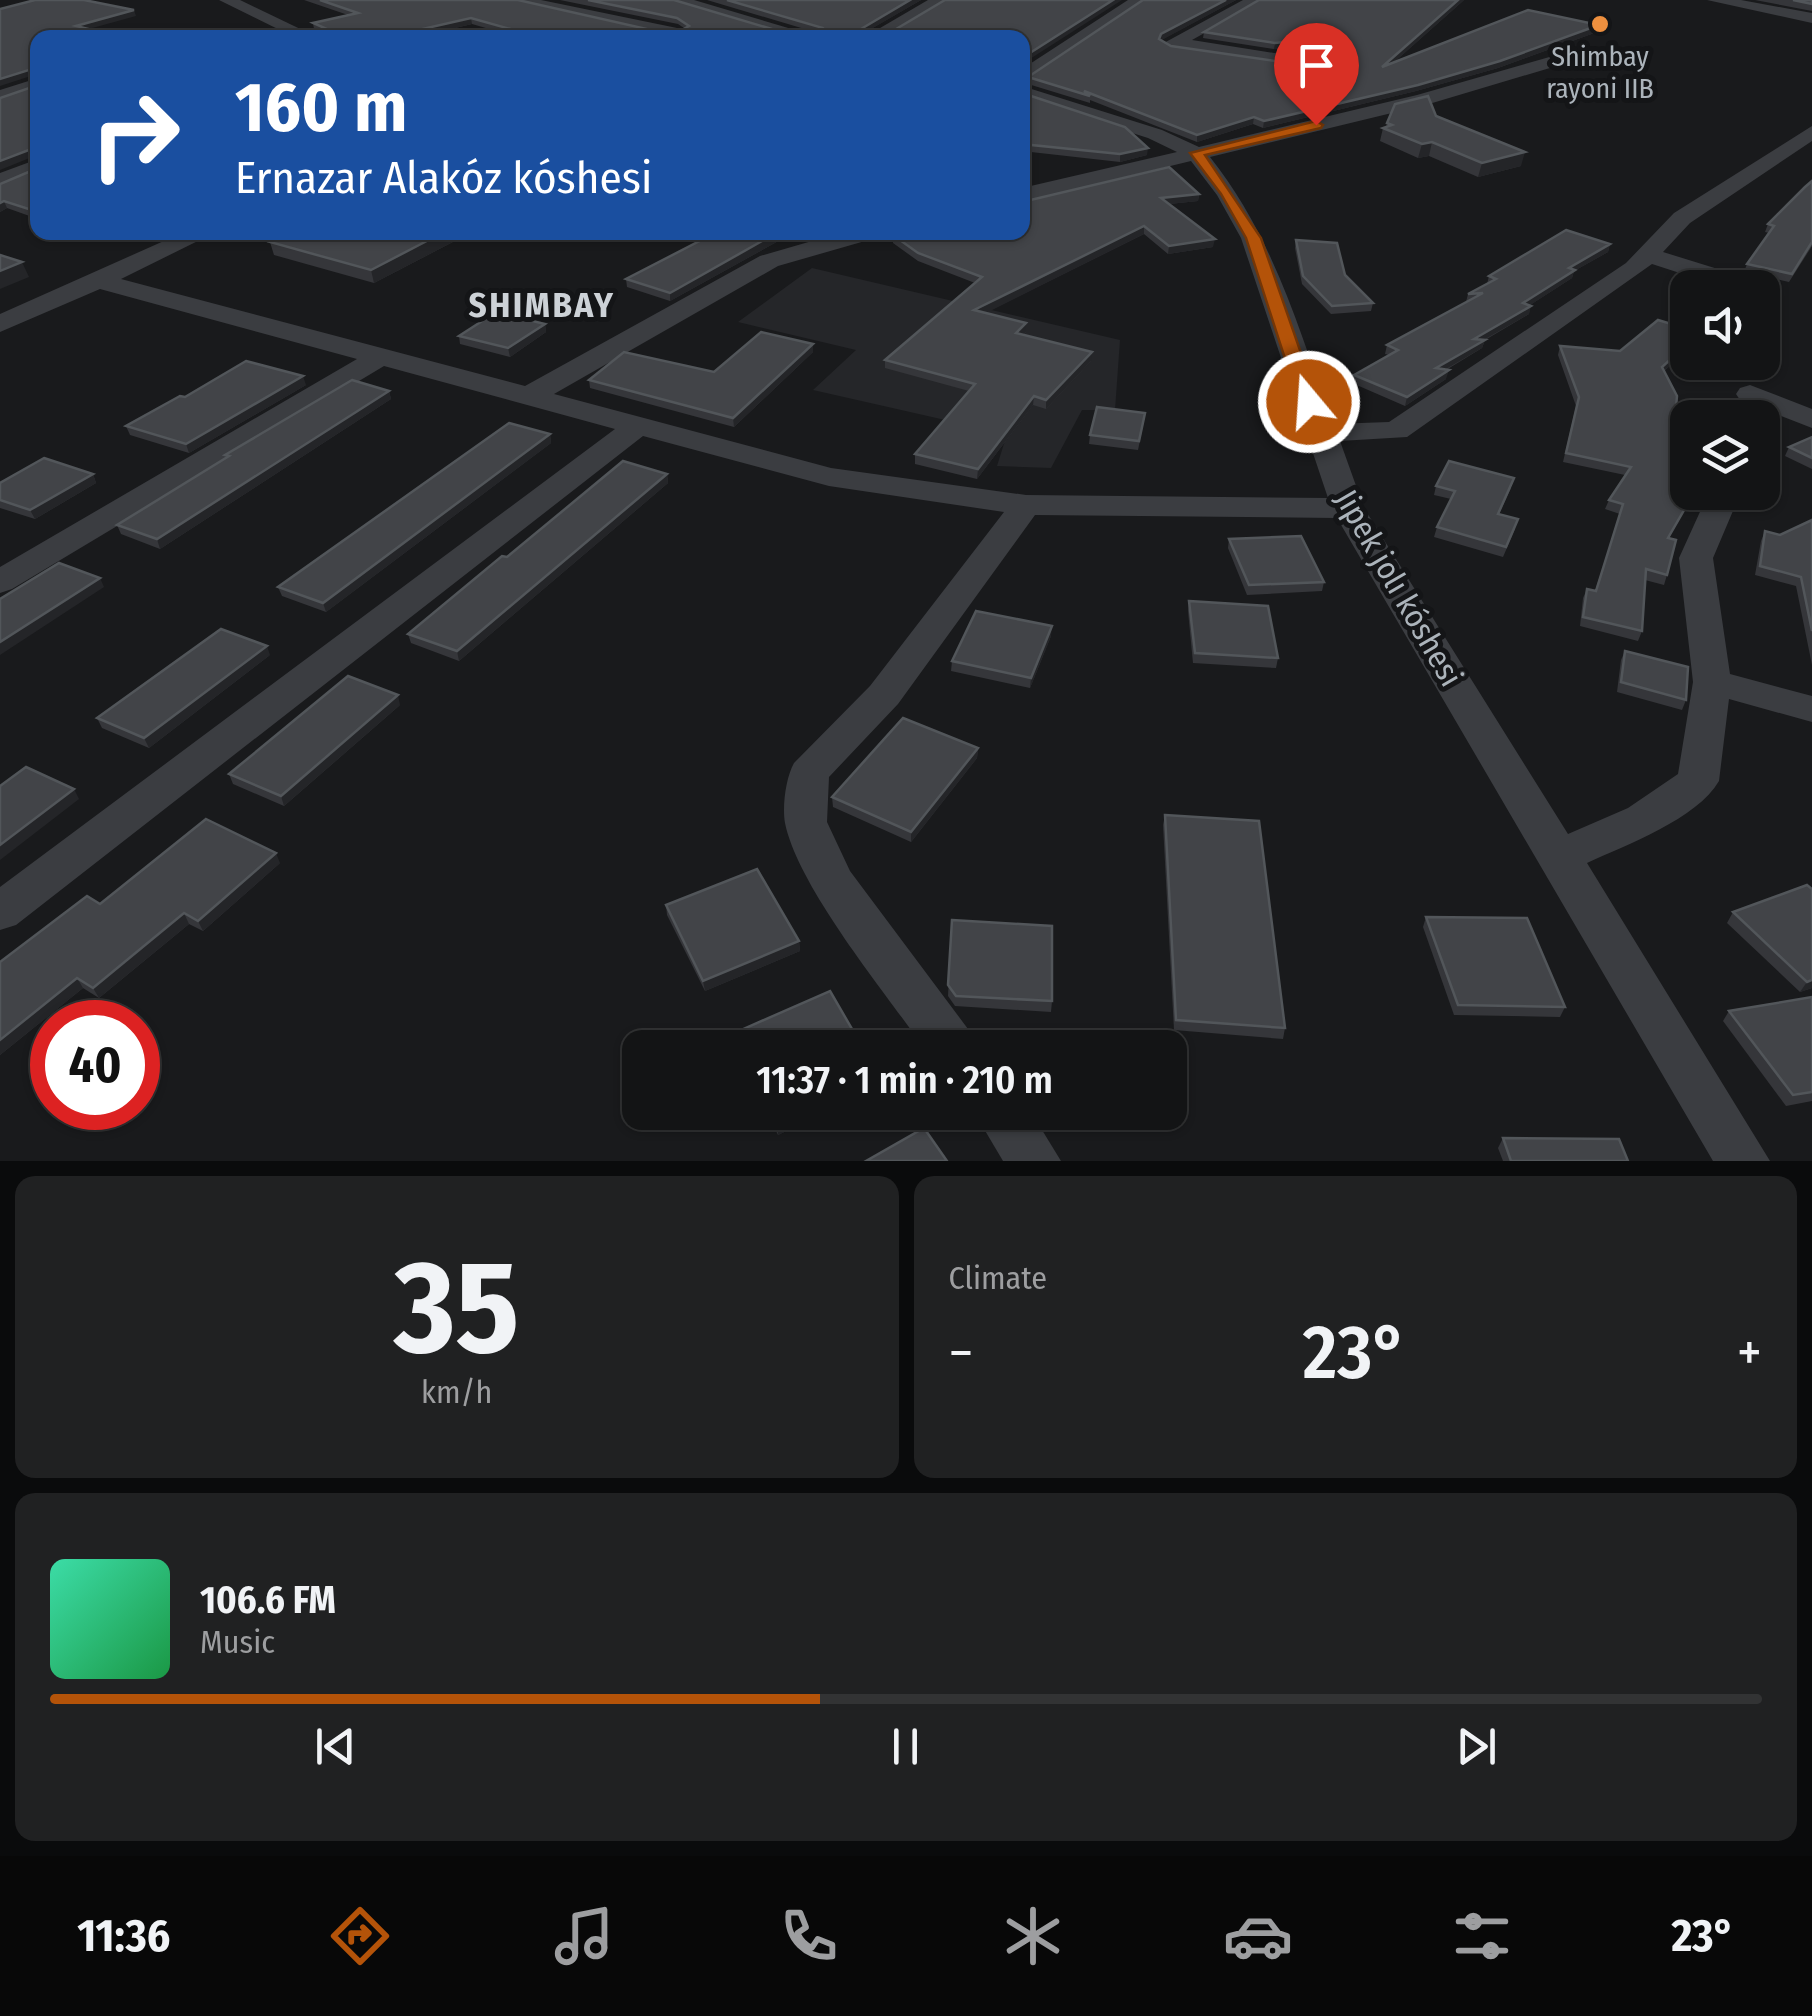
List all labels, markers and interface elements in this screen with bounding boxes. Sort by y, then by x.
marker: Shimbay rayoni IIB [1589,13,1611,35]
pin [1274,23,1359,126]
icon: arrive [1289,38,1344,93]
place label: Shimbay rayoni IIB [1546,40,1654,105]
text: 160 m [235,66,407,150]
icon: right [70,70,200,200]
text: Ernazar Alakóz kóshesi [235,151,652,205]
map controls [1670,270,1780,510]
button: sound [1670,270,1780,380]
district label: SHIMBAY [469,284,615,326]
position arrow [1257,350,1361,454]
button: layers [1670,400,1780,510]
street label: Jipek jolı kóshesi [1327,483,1471,693]
speed limit sign: 40 [30,1000,160,1130]
text: 11:37 · 1 min · 210 m [756,1057,1053,1103]
text: 35 [394,1230,519,1386]
text: Climate [949,1259,1047,1297]
text: 23° [1303,1308,1407,1398]
text: − [949,1320,973,1386]
text: + [1737,1320,1762,1386]
text: km/h [421,1373,492,1411]
text: 106.6 FM [200,1577,336,1623]
text: Music [200,1623,275,1661]
icon: previous [308,1719,363,1774]
icon: pause [878,1719,933,1774]
icon: next [1449,1719,1504,1774]
icon: directions [325,1901,395,1971]
icon: music [549,1901,619,1971]
icon: phone [774,1901,844,1971]
icon: climate [998,1901,1068,1971]
icon: car [1223,1901,1293,1971]
icon: filters [1447,1901,1517,1971]
text: 11:36 [77,1909,170,1963]
text: 23° [1672,1909,1735,1963]

